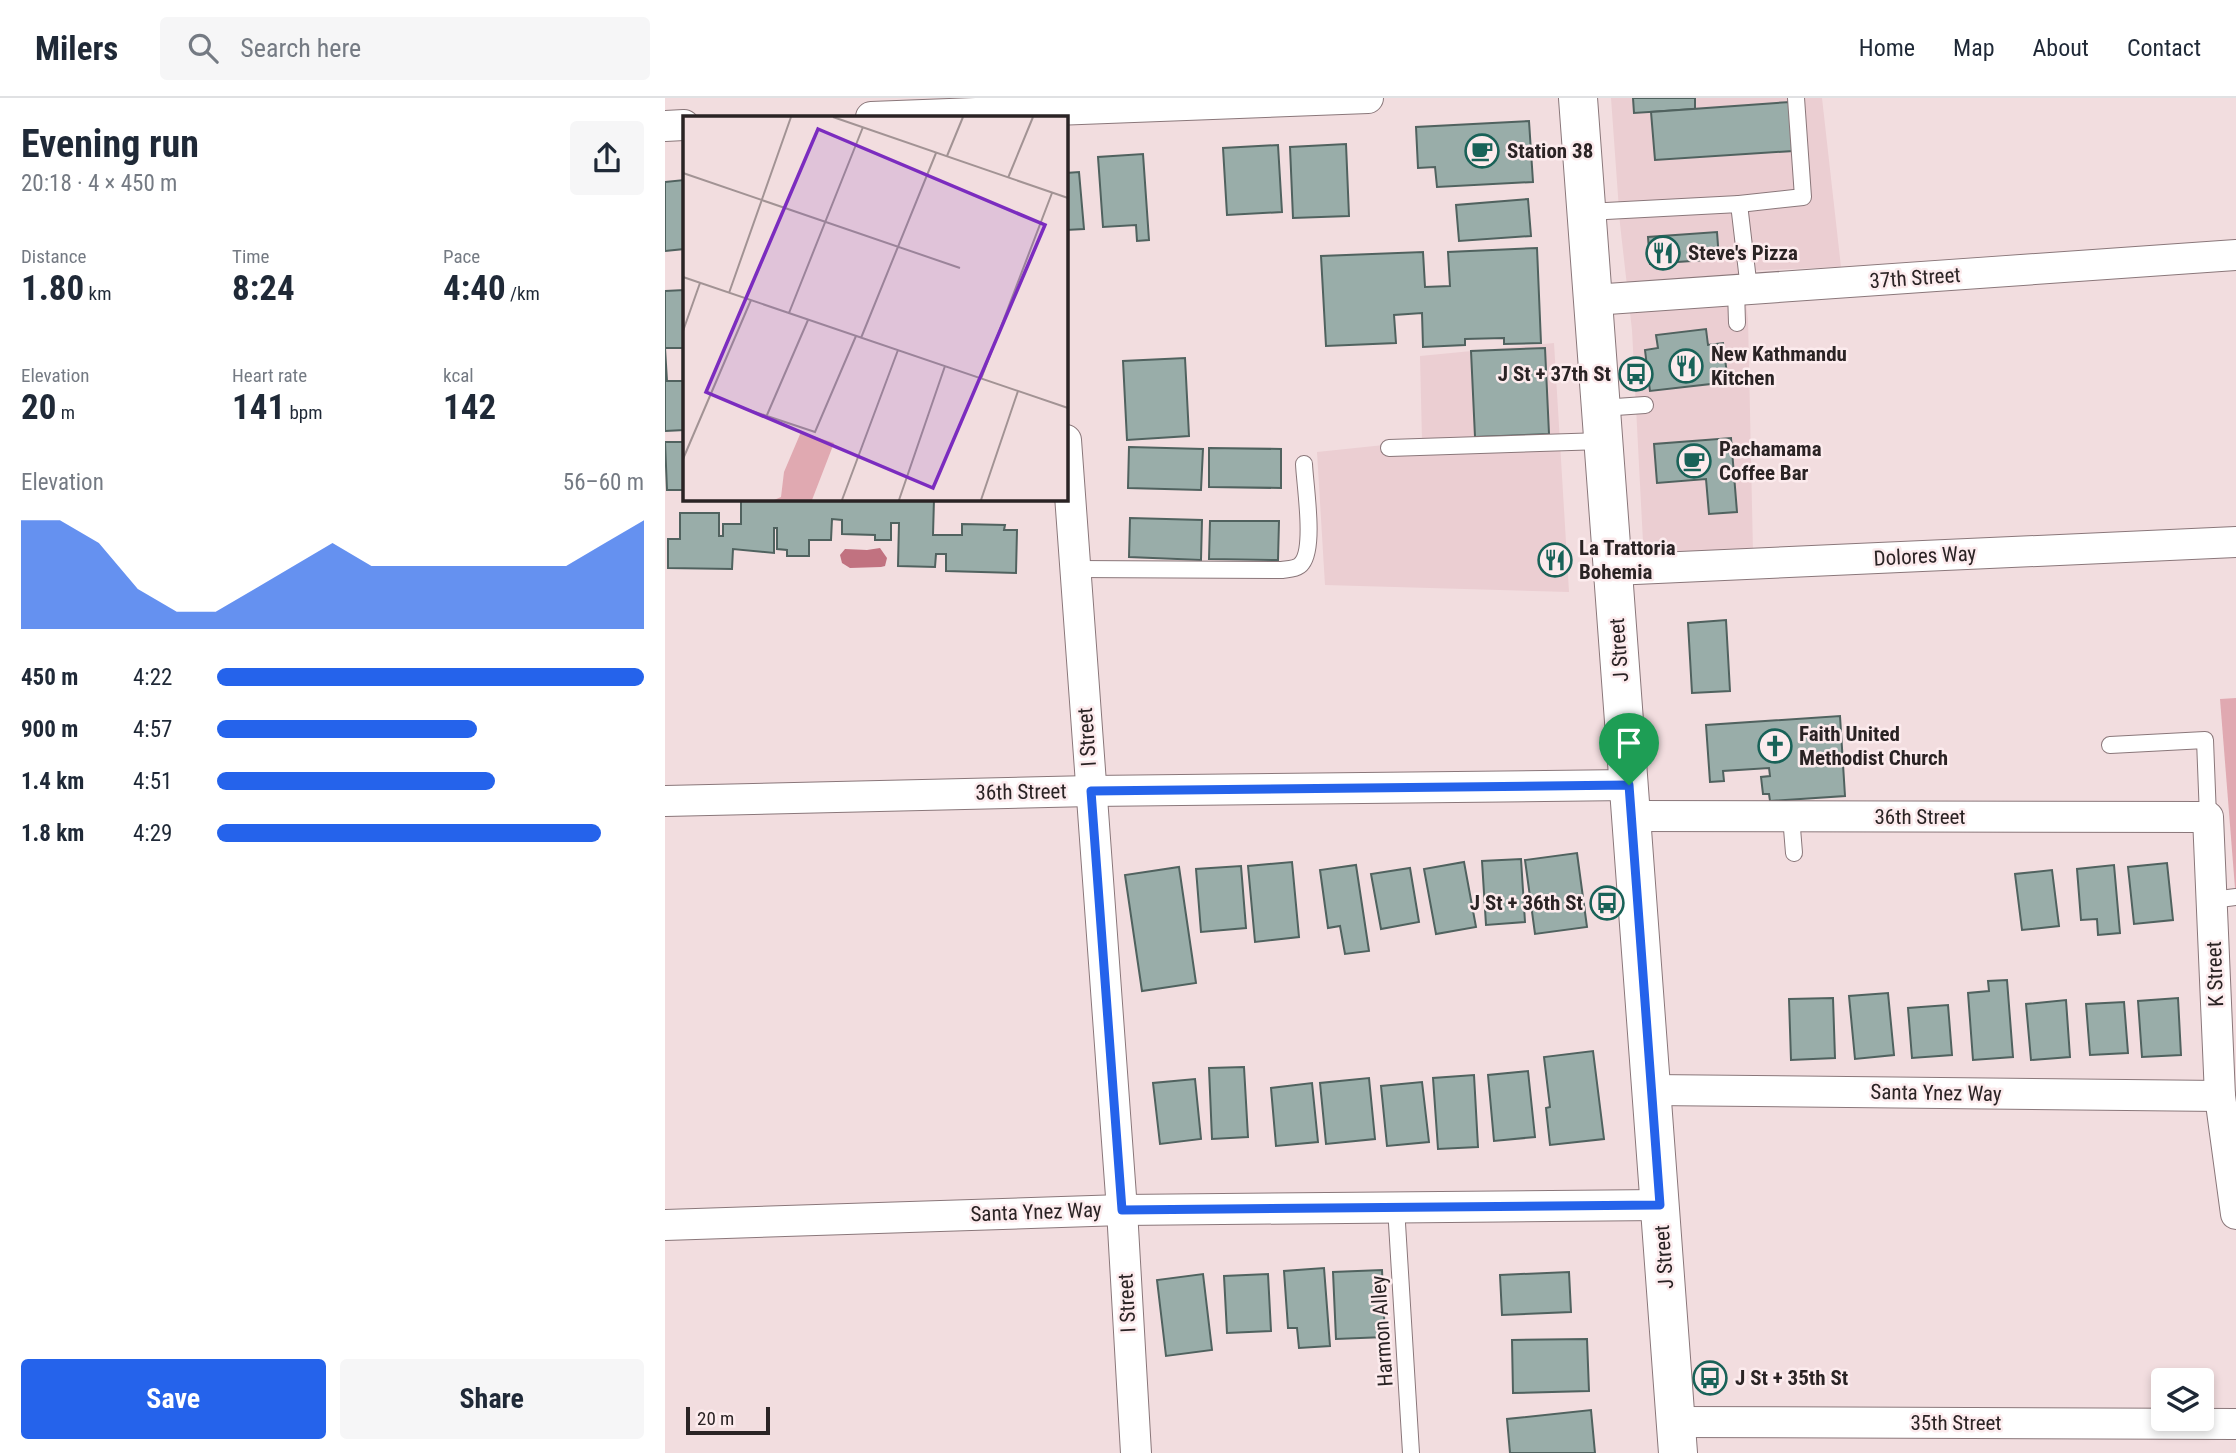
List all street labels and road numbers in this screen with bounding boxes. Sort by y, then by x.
street label: 37th Street [1869,263,1961,293]
street label: Dolores Way [1873,541,1977,571]
street label: J Street [1605,617,1633,683]
street label: I Street [1073,707,1101,767]
street label: 36th Street [975,779,1067,805]
street label: 36th Street [1874,805,1966,829]
street label: K Street [2202,941,2228,1007]
street label: Santa Ynez Way [1870,1080,2002,1106]
street label: Santa Ynez Way [970,1198,1102,1226]
street label: J Street [1650,1224,1678,1290]
street label: I Street [1113,1273,1141,1333]
street label: Harmon Alley [1366,1275,1398,1387]
street label: 35th Street [1910,1411,2002,1435]

